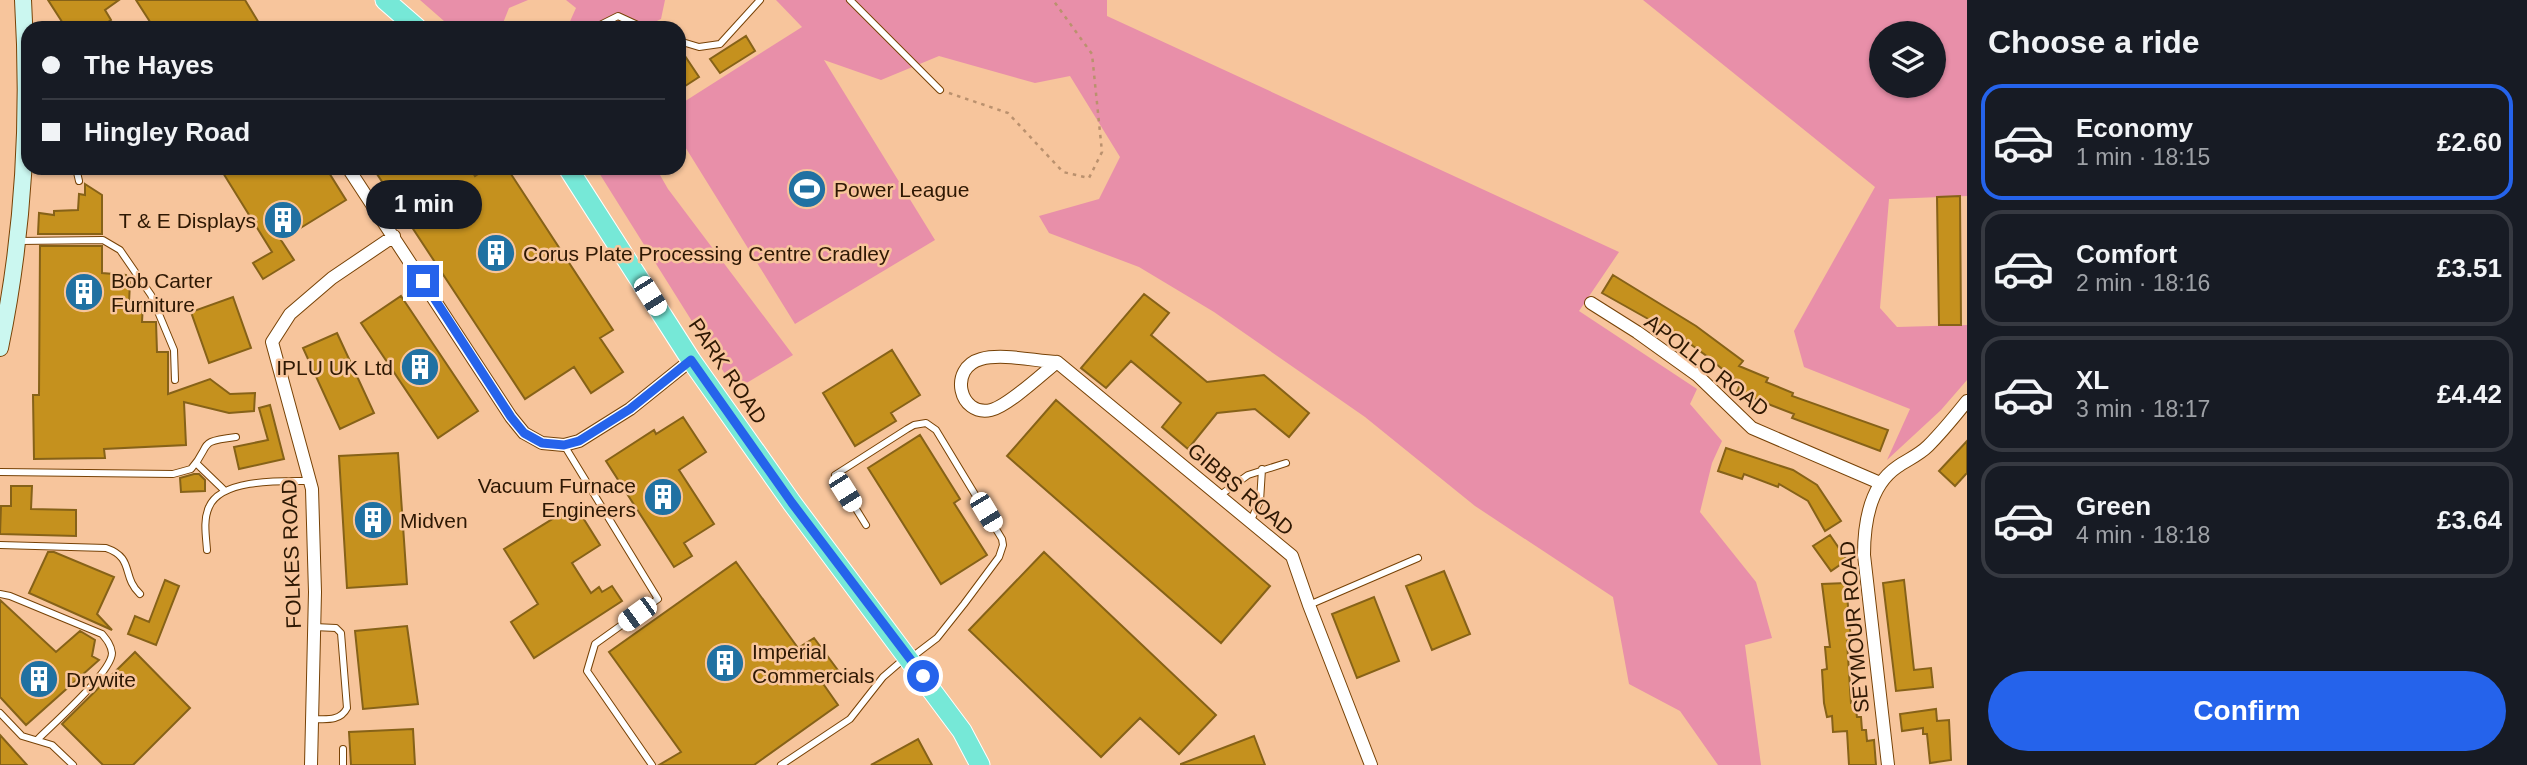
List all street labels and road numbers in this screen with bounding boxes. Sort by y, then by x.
street label: APOLLO ROAD [1641,310,1773,420]
street label: PARK ROAD [684,314,772,428]
street label: GIBBS ROAD [1184,438,1298,540]
street label: FOLKES ROAD [277,479,305,629]
street label: SEYMOUR ROAD [1835,540,1873,714]

